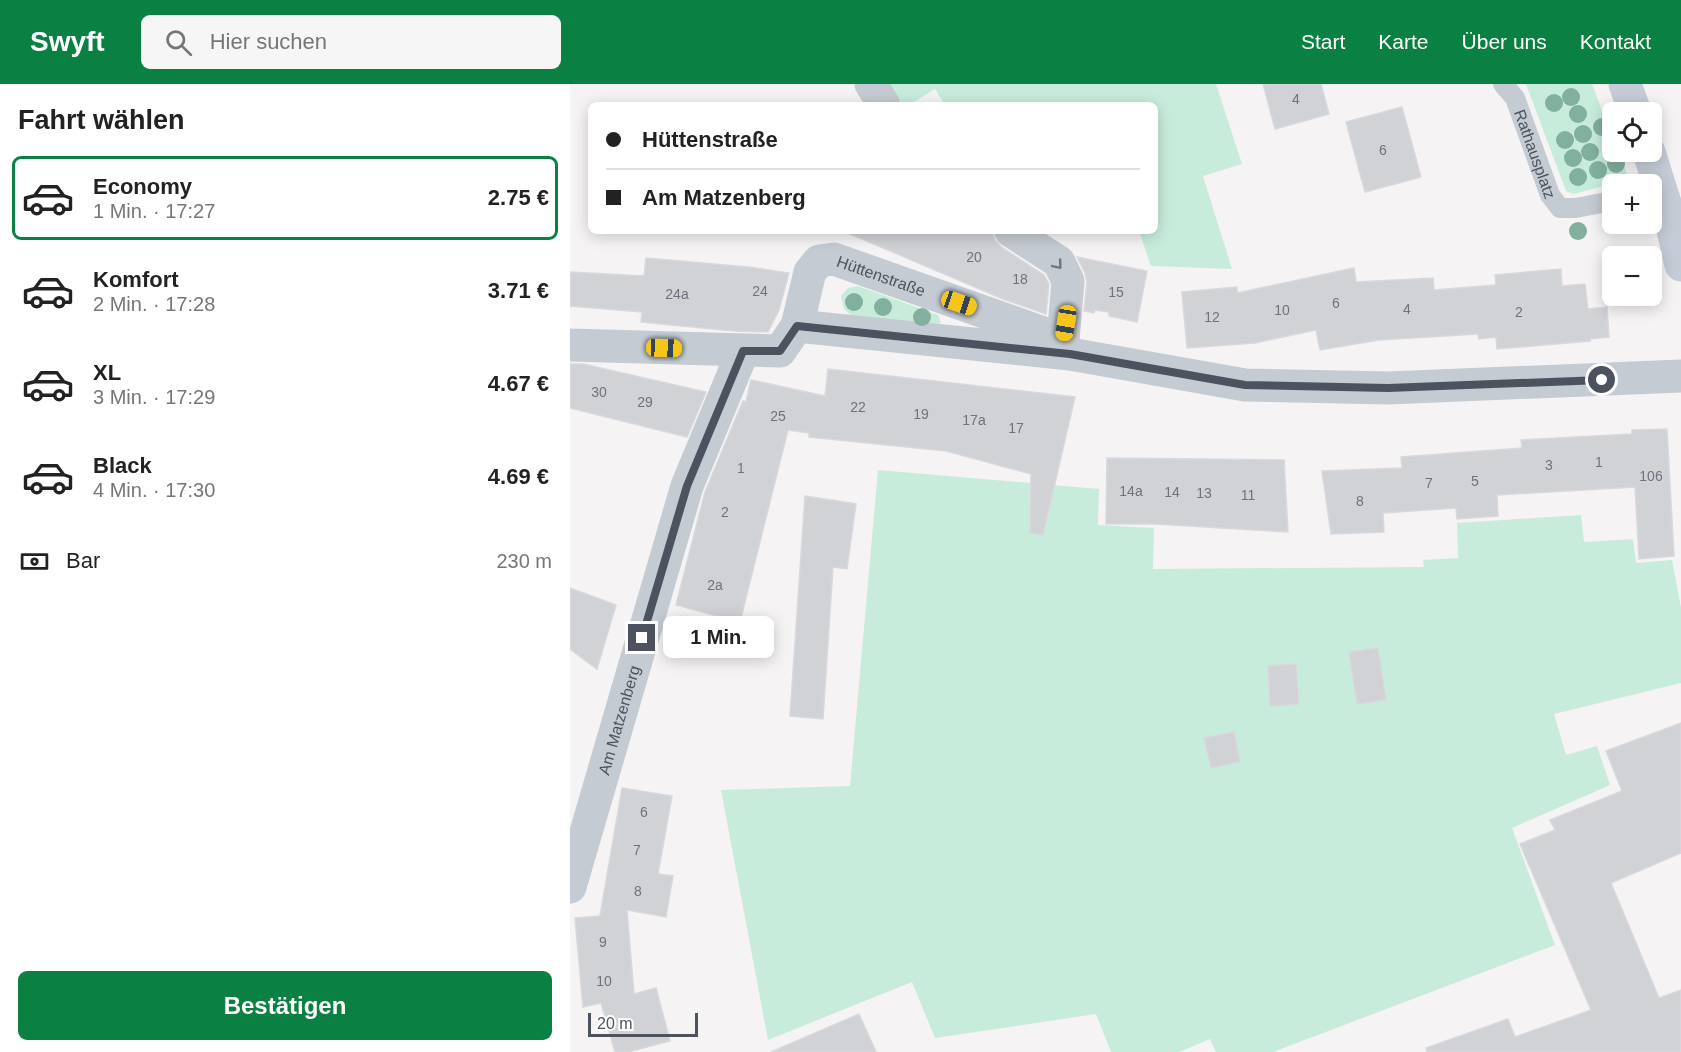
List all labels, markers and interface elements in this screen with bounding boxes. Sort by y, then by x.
search box [141,15,561,69]
text: Swyft [30,26,105,57]
icon: search [162,26,195,59]
text: Hier suchen [210,29,327,54]
text: Start [1301,30,1345,53]
text: Karte [1378,30,1429,53]
text: Über uns [1462,30,1547,53]
text: Kontakt [1580,30,1651,53]
house number: 4 [1292,91,1300,107]
map controls [1602,102,1662,306]
button: locate [1602,102,1662,162]
text: Fahrt wählen [18,105,185,135]
street label: Rathausplatz [1511,107,1559,201]
text: Hüttenstraße [642,127,778,152]
house number: 6 [1379,142,1387,158]
icon: car [21,171,75,225]
text: Economy [93,174,192,199]
button: + [1602,174,1662,234]
text: 2.75 € [488,185,549,210]
text: Am Matzenberg [642,185,806,210]
text: 1 Min. · 17:27 [93,200,215,222]
button: − [1602,246,1662,306]
house number: 20 [966,249,982,265]
street label: Hüttenstraße [835,252,928,299]
one-way arrow [1050,258,1061,269]
icon: car [21,264,75,318]
text: Komfort [93,267,179,292]
house number: 18 [1012,271,1028,287]
text: 3.71 € [488,278,549,303]
house number: 24 [752,283,768,299]
house number: 15 [1108,284,1124,300]
house number: 24a [665,286,689,302]
car [939,289,979,317]
text: 2 Min. · 17:28 [93,293,215,315]
house number: 6 [1332,295,1340,311]
house number: 4 [1403,301,1411,317]
house number: 10 [1274,302,1290,318]
car [1054,304,1078,342]
house number: 2 [1515,304,1523,320]
house number: 12 [1204,309,1220,325]
car [646,338,682,358]
icon: car [21,357,75,411]
text: XL [93,360,121,385]
route start [1588,366,1615,393]
text: 4.67 € [488,371,549,396]
house number: 30 [591,384,607,400]
text: 3 Min. · 17:29 [93,386,215,408]
house number: 29 [637,394,653,410]
house number: 22 [850,399,866,415]
house number: 19 [913,406,929,422]
house number: 25 [770,408,786,424]
house number: 17a [962,412,986,428]
house number: 17 [1008,420,1024,436]
icon: car [21,450,75,504]
text: Black [93,453,152,478]
house number: 1 [1595,454,1603,470]
house number: 3 [1545,457,1553,473]
house number: 1 [737,460,745,476]
text: 4.69 € [488,464,549,489]
house number: 106 [1639,468,1663,484]
house number: 5 [1471,473,1479,489]
house number: 7 [1425,475,1433,491]
text: 4 Min. · 17:30 [93,479,215,501]
house number: 14a [1119,483,1143,499]
house number: 14 [1164,484,1180,500]
house number: 13 [1196,485,1212,501]
house number: 11 [1241,487,1255,503]
house number: 8 [1356,493,1364,509]
house number: 2 [721,504,729,520]
icon: cash [18,545,51,578]
text: Bar [66,548,100,573]
text: 230 m [496,550,552,572]
house number: 2a [707,577,723,593]
callout: 1 Min. [663,617,774,659]
route end [628,624,655,651]
text: 1 Min. [690,626,747,648]
street label: Am Matzenberg [595,663,643,777]
house number: 6 [640,804,648,820]
house number: 7 [633,842,641,858]
house number: 8 [634,883,642,899]
house number: 9 [599,934,607,950]
button: Bestätigen [18,971,552,1040]
house number: 10 [596,973,612,989]
scale bar [588,1010,698,1038]
text: 20 m [597,1015,633,1032]

